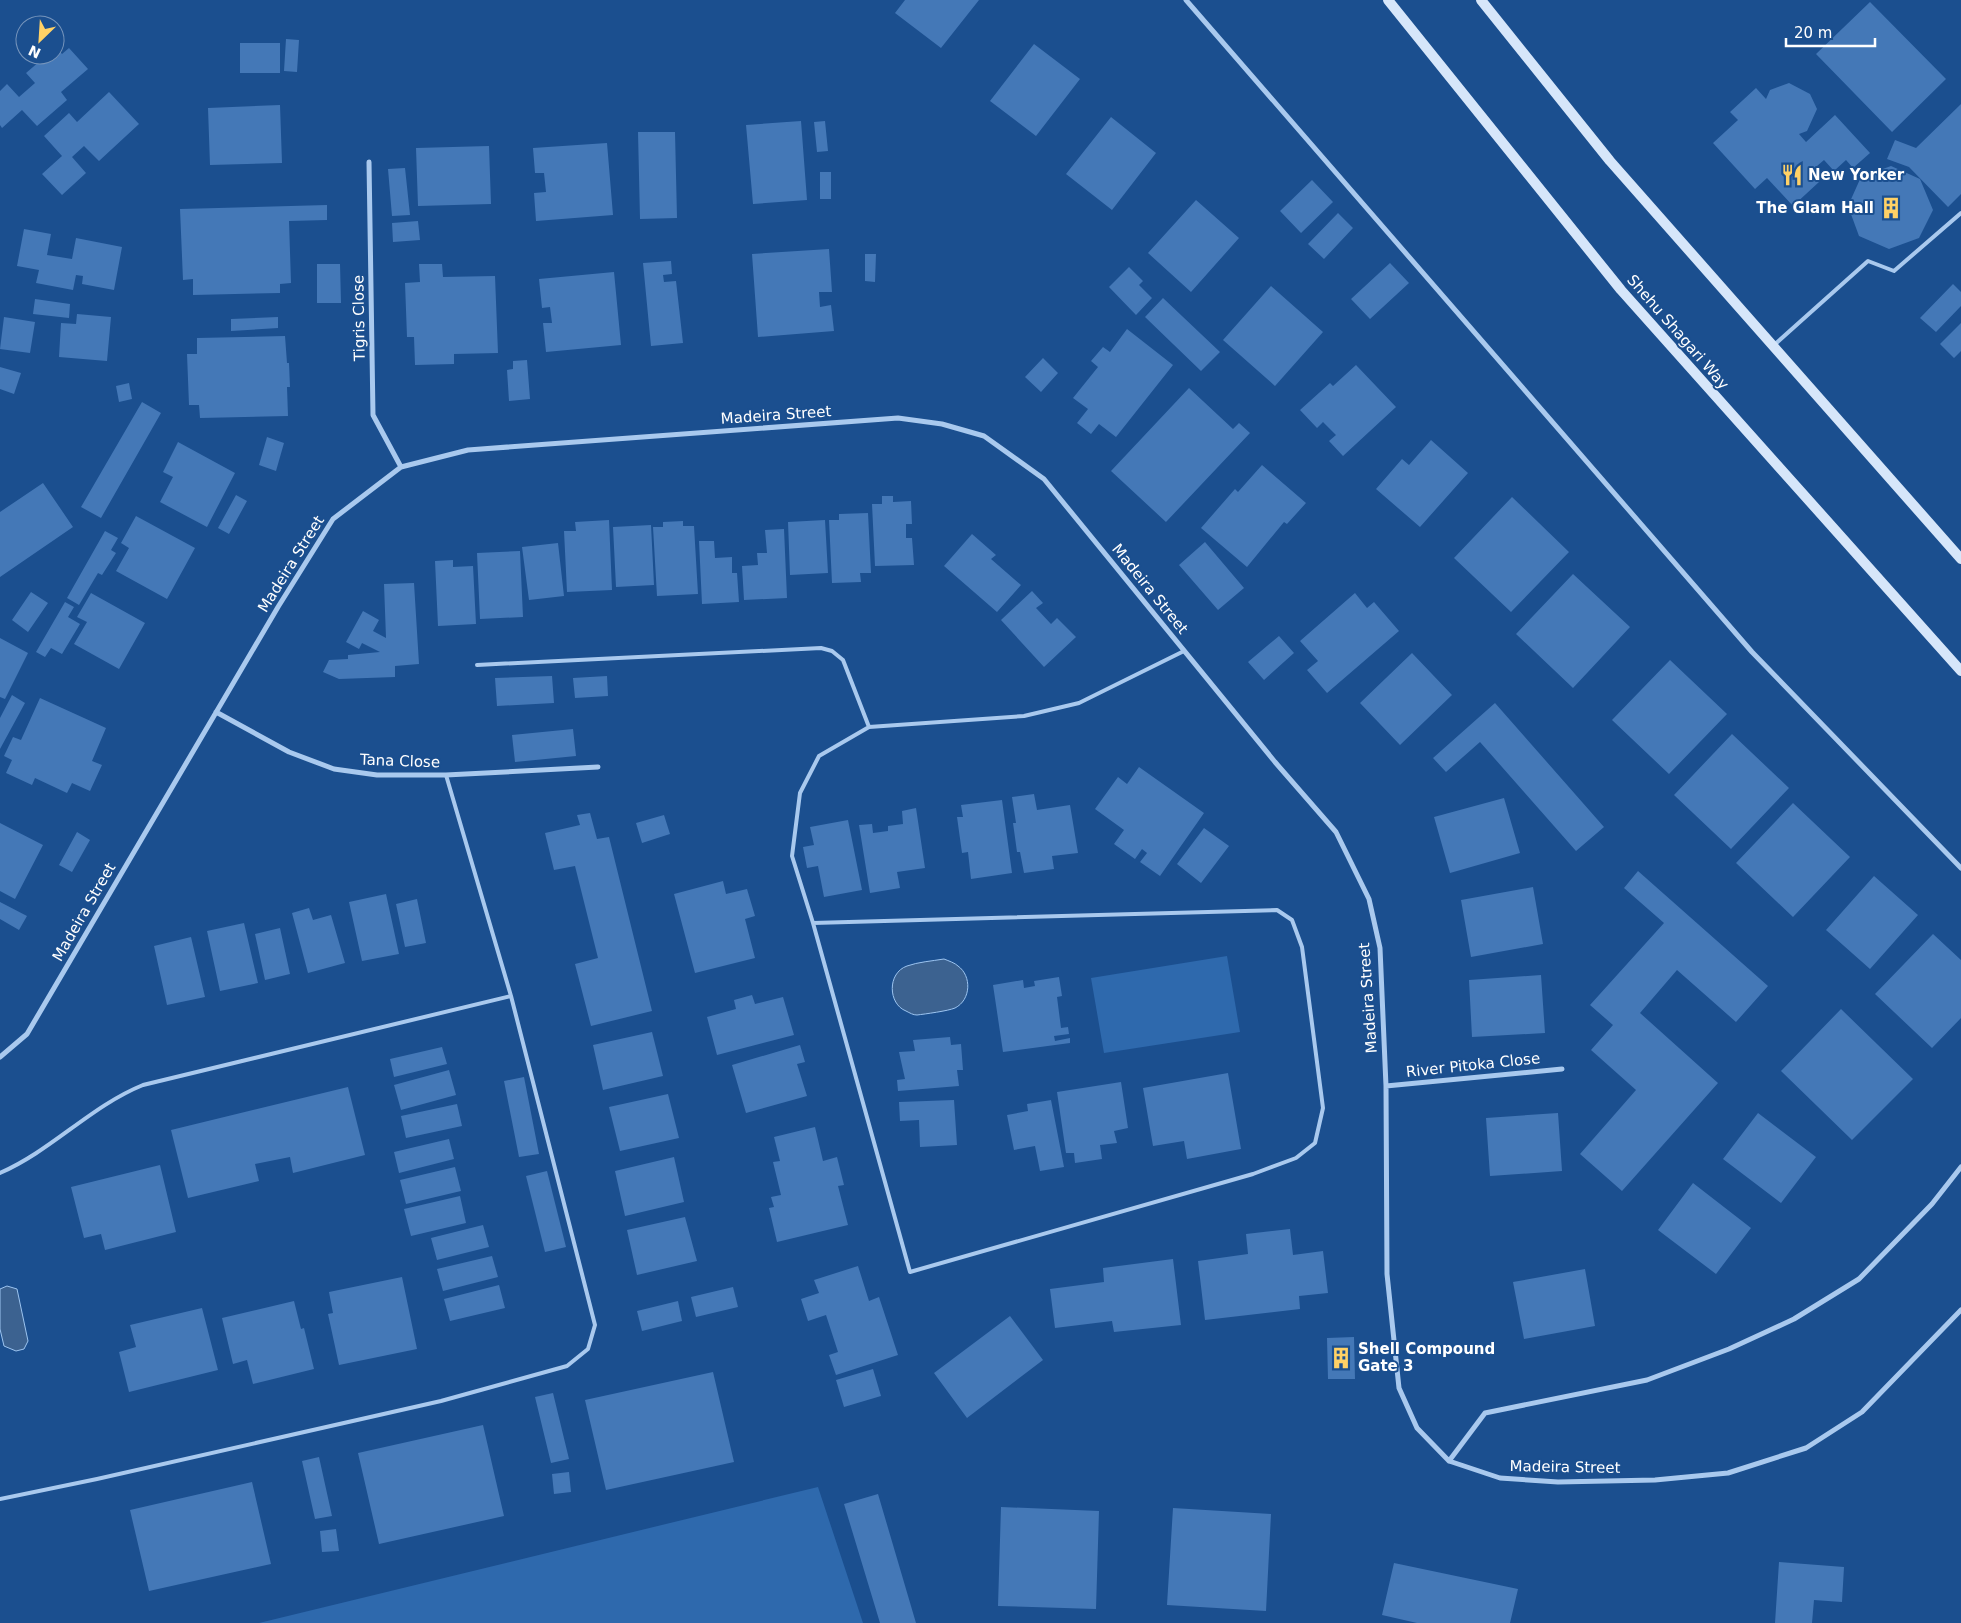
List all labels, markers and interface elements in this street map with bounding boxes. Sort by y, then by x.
north arrow [15,15,65,65]
scale bar [1786,15,1875,47]
text: 20 m [1794,24,1832,42]
text: N [26,42,43,62]
restaurant icon: New Yorker [1779,162,1805,188]
place label: New Yorker [1808,166,1905,184]
building icon: The Glam Hall [1878,195,1904,221]
place label: The Glam Hall [1756,199,1874,217]
street label: Shehu Shagari Way [1623,271,1733,393]
street label: Tigris Close [349,275,369,362]
street label: Madeira Street [720,402,832,428]
street label: Madeira Street [254,512,328,616]
street label: Madeira Street [1108,540,1192,638]
street label: Tana Close [359,751,440,771]
street label: Madeira Street [49,859,120,964]
street label: Madeira Street [1355,942,1381,1054]
street label: River Pitoka Close [1405,1049,1541,1081]
place label: Shell Compound Gate 3 [1358,1340,1495,1375]
building icon: Shell Compound Gate 3 [1328,1345,1354,1371]
street label: Madeira Street [1509,1457,1621,1477]

